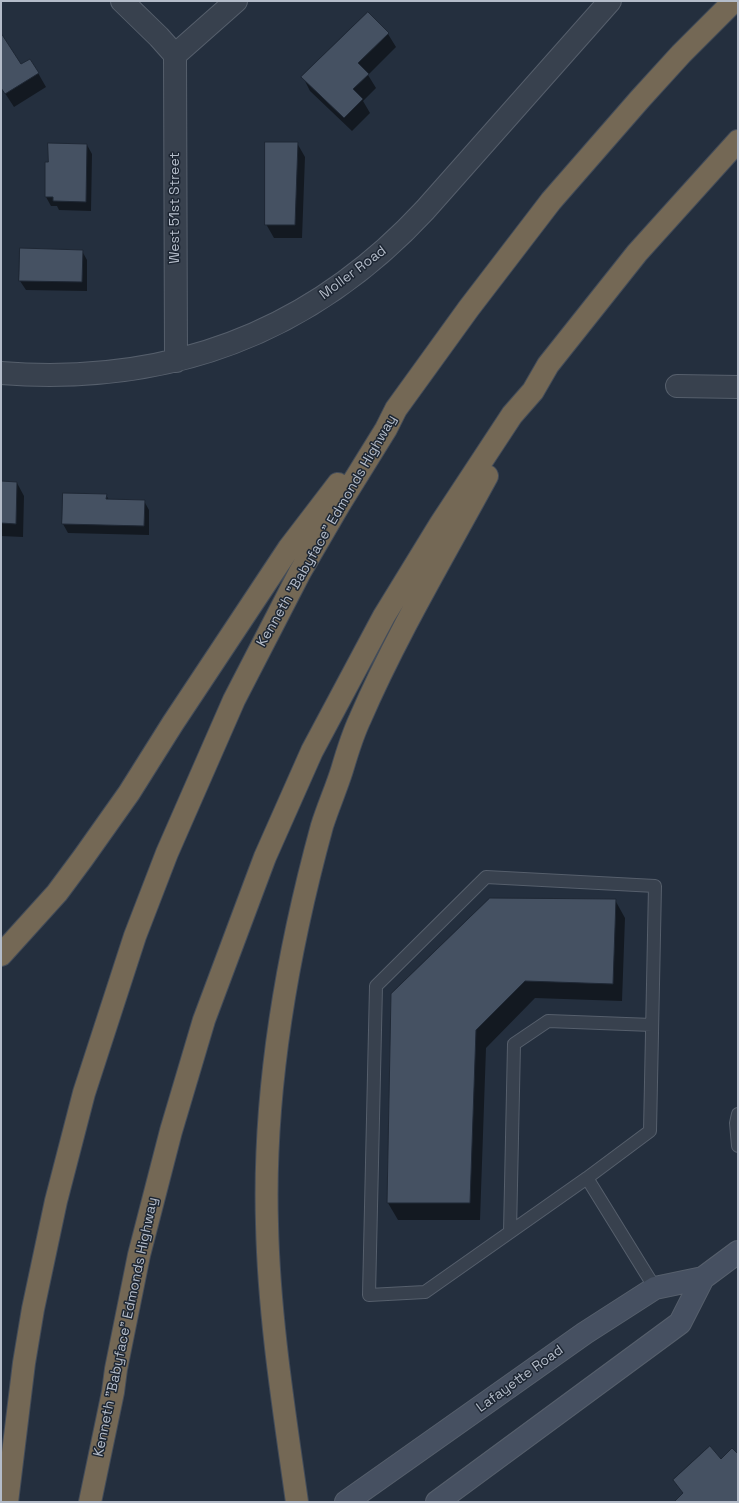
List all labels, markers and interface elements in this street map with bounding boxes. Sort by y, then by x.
street label: West 51st Street [167,152,183,264]
street label: Moller Road [316,242,390,304]
street label: Kenneth "Babyface" Edmonds Highway [254,412,400,650]
street label: Kenneth "Babyface" Edmonds Highway [90,1196,162,1458]
street label: Lafayette Road [473,1342,567,1416]

